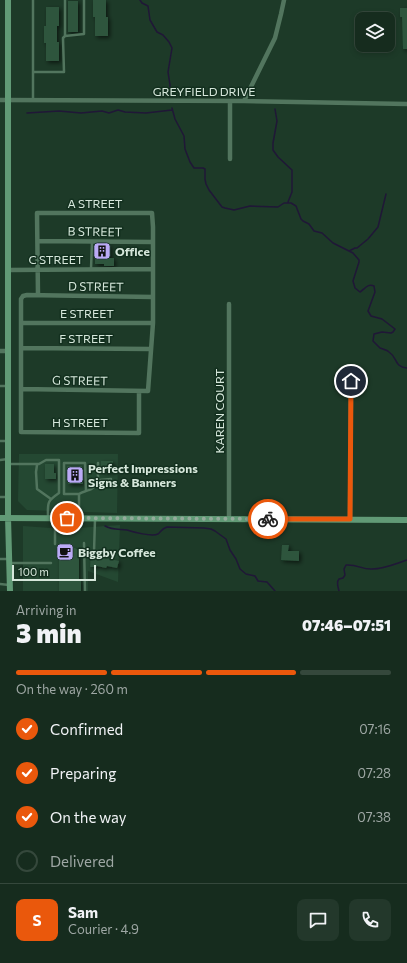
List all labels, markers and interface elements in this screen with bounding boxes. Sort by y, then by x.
map controls [355,12,395,52]
button: layers [355,12,395,52]
street label: GREYFIELD DRIVE [153,84,255,98]
street label: A STREET [67,196,123,210]
street label: B STREET [68,224,123,238]
building icon: Office [92,241,112,261]
place label: Office [115,244,150,258]
street label: C STREET [28,252,84,266]
street label: D STREET [68,279,124,293]
street label: E STREET [60,306,114,320]
street label: F STREET [59,331,113,345]
pin [334,364,368,398]
street label: KAREN COURT [212,368,226,454]
icon: home [340,370,362,392]
street label: G STREET [52,373,108,387]
street label: H STREET [52,415,108,429]
place label: Perfect Impressions Signs & Banners [88,461,198,489]
building icon: Perfect Impressions Signs & Banners [65,465,85,485]
courier [248,499,288,539]
pin [50,501,84,535]
icon: bag [56,507,78,529]
icon: bike [257,508,279,530]
cafe icon: Biggby Coffee [55,542,75,562]
place label: Biggby Coffee [78,545,156,559]
scale bar [12,563,96,582]
text: 100 m [18,565,49,578]
text: Arriving in [16,602,76,618]
text: 07:46–07:51 [302,616,391,634]
text: 3 min [16,617,82,648]
text: On the way · 260 m [16,681,128,697]
icon: check [16,718,38,740]
text: Confirmed [50,720,123,738]
text: 07:16 [359,721,391,737]
icon: check [16,762,38,784]
text: Preparing [50,764,116,782]
text: 07:28 [358,765,391,781]
icon: check [16,806,38,828]
text: On the way [50,808,127,826]
text: 07:38 [357,809,391,825]
text: Delivered [50,852,114,870]
button: chat [297,899,339,941]
button: phone [349,899,391,941]
text: Sam [68,903,98,921]
text: S [32,911,42,929]
text: Courier · 4.9 [68,921,139,937]

